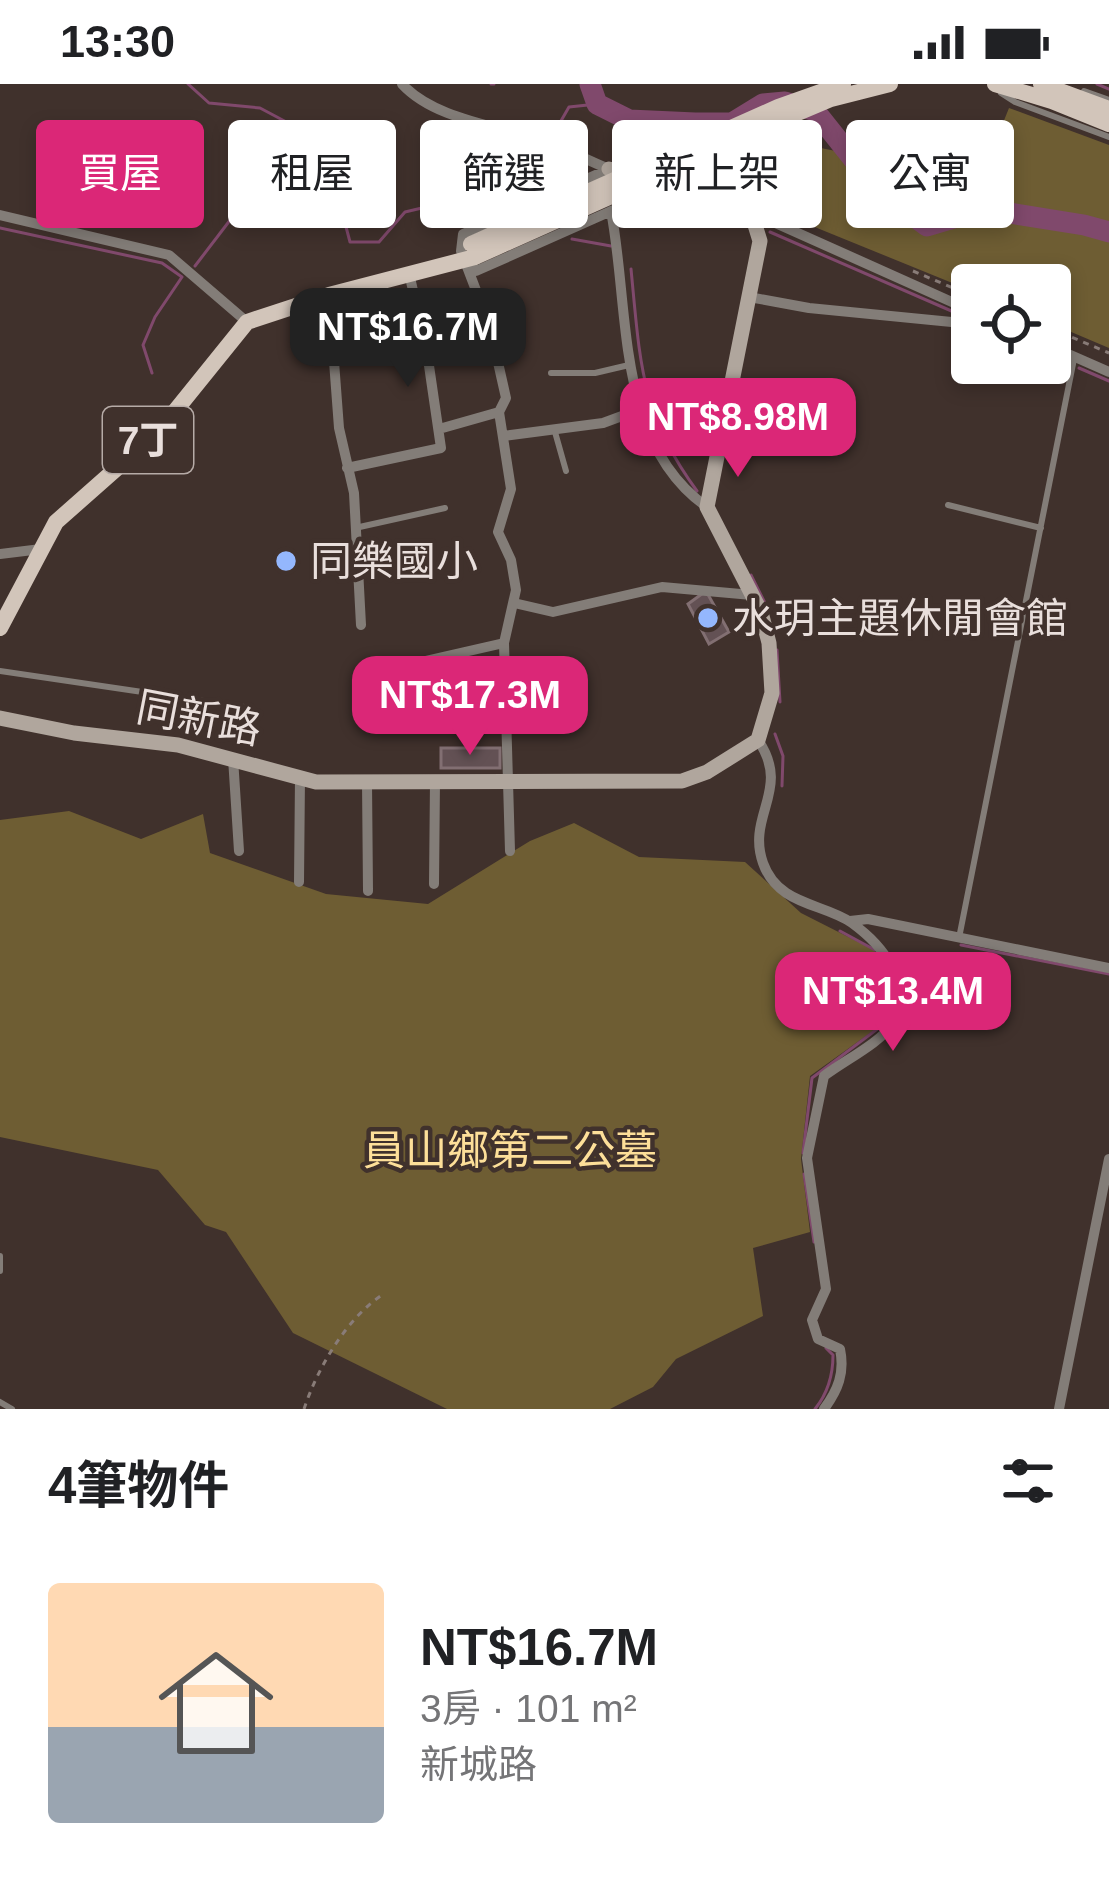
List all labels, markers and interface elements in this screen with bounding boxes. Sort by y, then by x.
text: 13:30 [60,16,175,67]
chip: 買屋 [36,120,204,228]
chip: 租屋 [228,120,396,228]
chip: 篩選 [420,120,588,228]
chip: 新上架 [612,120,822,228]
chip: 公寓 [846,120,1014,228]
map controls [951,264,1071,384]
button: locate [951,264,1071,384]
pin: NT$16.7M [284,288,532,390]
text: NT$16.7M [317,305,499,348]
pin: NT$8.98M [614,378,862,480]
text: NT$8.98M [647,395,829,438]
road number: 7丁 [103,407,193,473]
place label: 同樂國小 [310,538,478,585]
marker: 同樂國小 [273,548,299,574]
place label: 水玥主題休閒會館 [732,595,1068,642]
marker: 水玥主題休閒會館 [695,605,721,631]
pin: NT$17.3M [346,656,594,758]
text: NT$17.3M [379,673,561,716]
street label: 同新路 [133,683,265,753]
pin: NT$13.4M [769,952,1017,1054]
text: NT$13.4M [802,969,984,1012]
park label: 員山鄉第二公墓 [363,1127,657,1174]
icon: filters [995,1448,1061,1514]
text: 4筆物件 [48,1457,229,1514]
text: NT$16.7M [420,1619,658,1676]
icon: home [144,1631,288,1775]
text: 3房 · 101 m² [420,1687,637,1730]
text: 新城路 [420,1743,537,1786]

